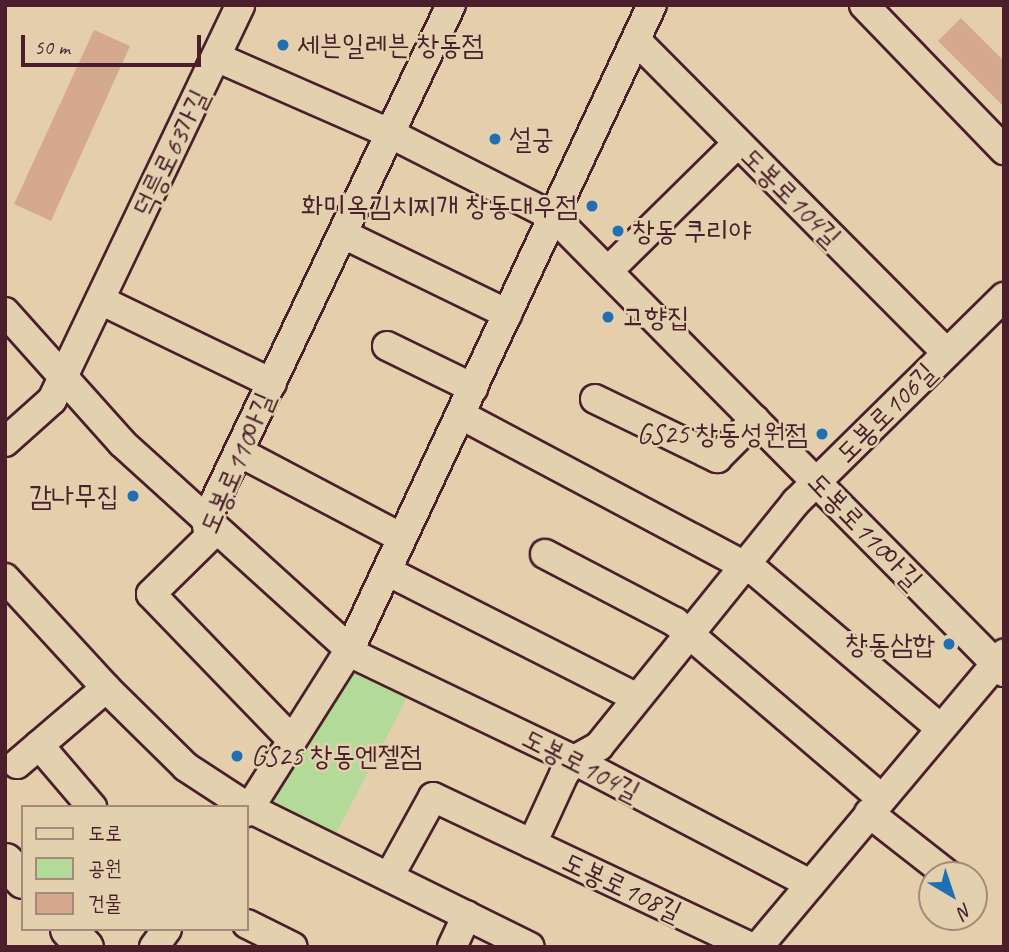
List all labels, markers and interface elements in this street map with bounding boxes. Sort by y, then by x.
scale bar [24,21,205,65]
place label: 세븐일레븐 창동점 [297,28,484,62]
text: 50 m [34,34,70,60]
marker: 세븐일레븐 창동점 [275,37,291,53]
street label: 덕릉로63가길 [126,84,216,222]
place label: 설궁 [509,122,554,156]
marker: 설궁 [487,131,503,147]
street label: 도봉로104길 [734,140,848,254]
place label: 화미옥김치찌개 창동대우점 [301,189,578,223]
marker: 화미옥김치찌개 창동대우점 [584,198,600,214]
place label: 창동 쿠리야 [632,214,751,248]
marker: 창동 쿠리야 [610,223,626,239]
place label: 고향집 [622,300,690,334]
marker: 고향집 [600,309,616,325]
street label: 도봉로106길 [829,356,943,470]
street label: 도봉로110아길 [192,387,282,539]
place label: GS25 창동성원점 [637,417,808,451]
marker: GS25 창동성원점 [814,426,830,442]
street label: 도봉로110아길 [801,465,929,597]
place label: 감나무집 [29,479,119,513]
marker: 감나무집 [125,488,141,504]
place label: 창동삼합 [845,627,935,661]
marker: 창동삼합 [941,636,957,652]
street label: 도봉로104길 [516,721,646,809]
place label: GS25 창동엔젤점 [251,739,422,773]
marker: GS25 창동엔젤점 [229,748,245,764]
legend [21,805,248,931]
text: 도로 [88,820,122,846]
street label: 도봉로108길 [557,845,687,929]
text: 공원 [88,855,122,881]
north arrow [918,861,988,931]
text: 건물 [88,890,122,916]
text: N [953,898,977,924]

